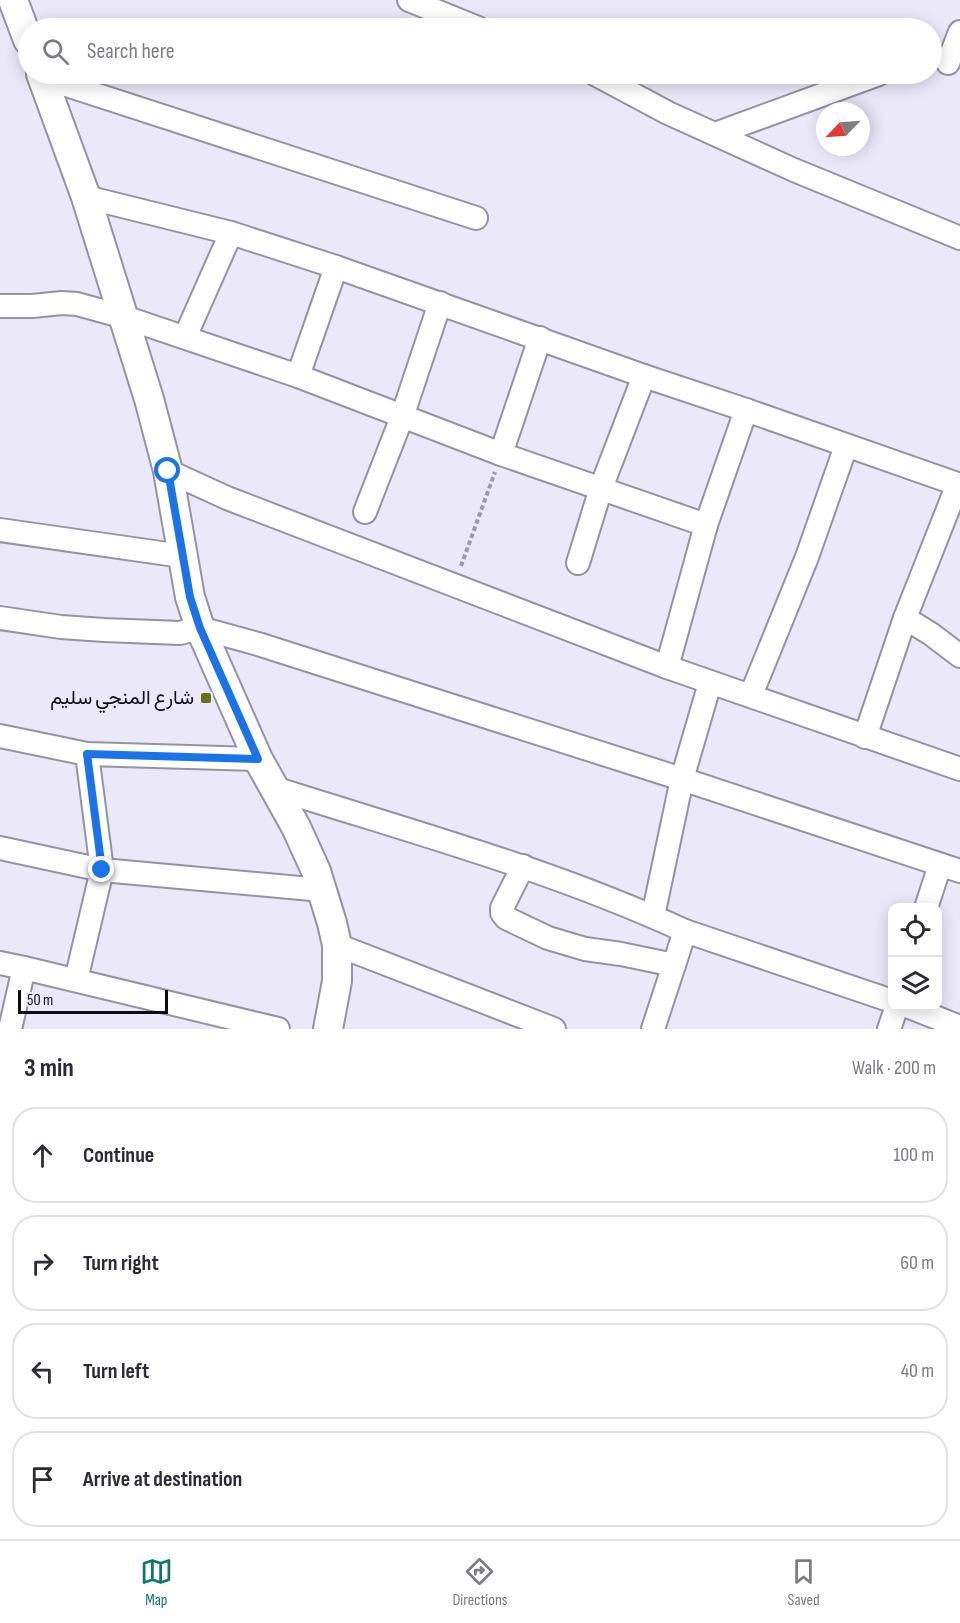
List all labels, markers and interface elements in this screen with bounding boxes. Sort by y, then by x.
search box [18,18,942,84]
icon: search [39,35,72,68]
text: Search here [87,38,174,65]
north arrow [816,102,870,156]
route start [154,457,180,483]
place label: شارع المنجي سليم [50,686,194,714]
marker: شارع المنجي سليم [199,691,213,705]
route end [88,856,114,882]
map controls [888,903,942,1011]
button: locate [888,903,942,957]
button: layers [888,957,942,1011]
scale bar [18,987,168,1014]
text: 50 m [27,991,53,1010]
text: 3 min [24,1053,74,1084]
text: Walk · 200 m [852,1056,936,1080]
icon: ahead [26,1139,59,1172]
text: Continue [83,1142,154,1169]
text: 100 m [893,1143,934,1167]
icon: right [26,1247,59,1280]
text: Turn right [83,1250,159,1277]
text: 60 m [900,1251,934,1275]
icon: left [26,1355,59,1388]
text: Turn left [83,1358,149,1385]
text: 40 m [901,1359,934,1383]
icon: arrive [26,1463,59,1496]
text: Arrive at destination [83,1466,242,1493]
tab: Map [140,1555,173,1610]
tab: Directions [452,1555,508,1610]
tab: Saved [787,1555,820,1610]

